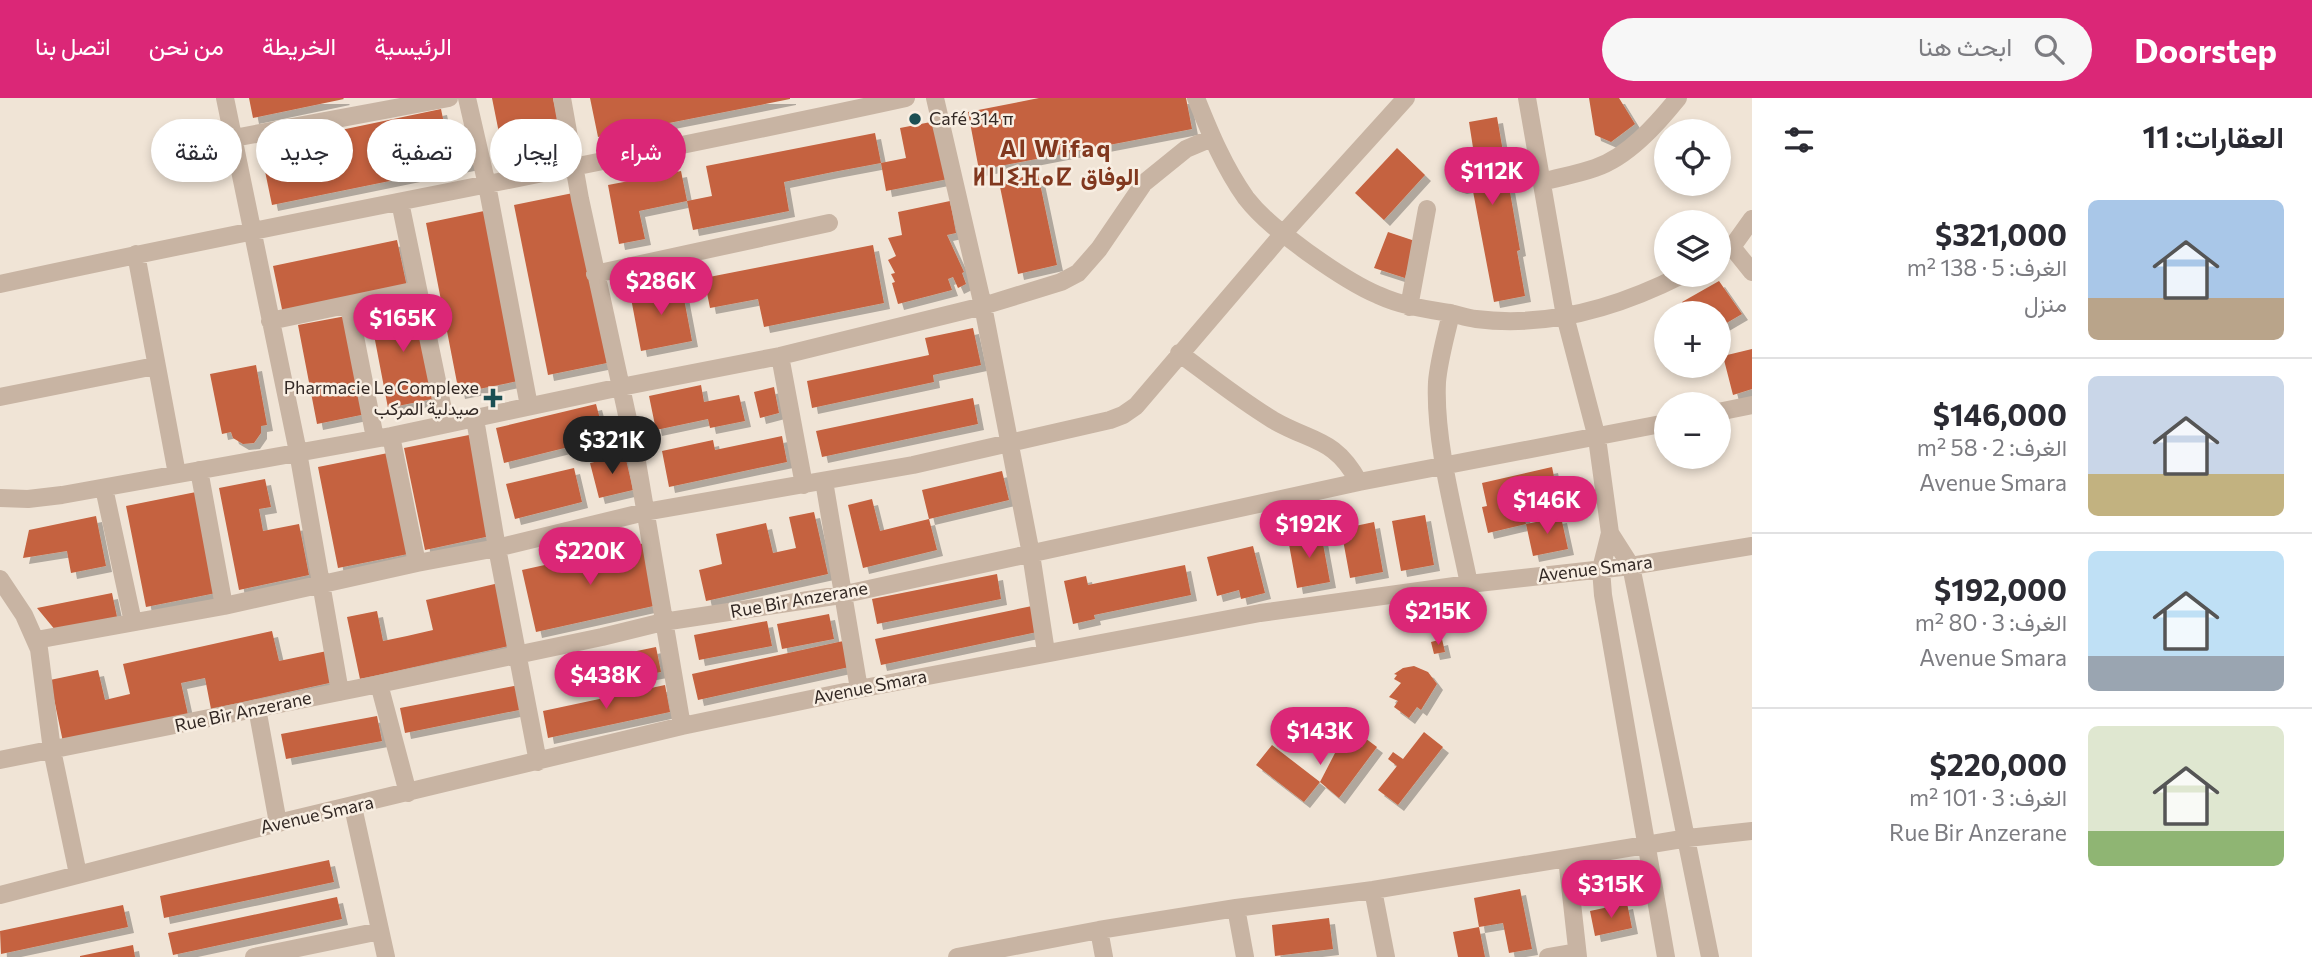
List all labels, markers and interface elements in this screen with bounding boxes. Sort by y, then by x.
search box [1602,18,2092,81]
text: Doorstep [2134,29,2277,70]
text: ابحث هنا [1918,30,2012,61]
icon: search [2030,30,2068,68]
text: اتصل بنا [35,31,111,60]
text: من نحن [149,31,224,60]
text: الخريطة [262,31,336,60]
text: الرئيسية [374,31,452,60]
place label: Café 314 π [929,107,1014,129]
marker: Café 314 π [907,111,923,127]
text: العقارات: 11 [2143,117,2284,154]
chip: شقة [151,119,242,182]
chip: جديد [256,119,353,182]
chip: تصفية [367,119,476,182]
chip: إيجار [490,119,582,182]
chip: شراء [596,119,686,182]
map controls [1654,119,1731,469]
button: locate [1654,119,1731,196]
icon: filters [1780,121,1818,159]
district label: Al Wifaq ⵍⵡⵉⴼⴰⵇ الوفاق [972,133,1140,192]
pin: $112K [1443,148,1541,207]
text: $112K [1460,156,1524,184]
button: layers [1654,210,1731,287]
text: $321,000 [1935,215,2067,252]
icon: home [2144,228,2228,312]
text: الغرف: 5 · 138 m² [1907,253,2067,281]
pin: $286K [612,258,710,317]
text: $286K [626,266,696,294]
text: منزل [2024,289,2067,317]
pin: $165K [354,294,452,354]
button: + [1654,301,1731,378]
text: $165K [369,303,437,331]
place label: Pharmacie Le Complexe صيدلية المركب [284,376,479,420]
marker: Pharmacie Le Complexe صيدلية المركب [485,390,501,406]
button: − [1654,392,1731,469]
text: $146,000 [1933,395,2067,432]
icon: home [2144,404,2228,488]
pin: $321K [563,416,661,476]
text: $321K [579,425,645,453]
text: الغرف: 2 · 58 m² [1917,433,2067,461]
text: Avenue Smara [1919,468,2067,496]
pin: $146K [1498,476,1596,536]
text: $146K [1513,485,1581,513]
pin: $192K [1260,500,1358,560]
text: $192K [1276,509,1342,537]
pin: $220K [541,528,639,587]
text: $220K [555,536,625,564]
street label: Avenue Smara [1536,550,1654,586]
text: $192,000 [1934,570,2067,607]
street label: Rue Bir Anzerane [728,576,869,622]
icon: home [2144,579,2228,663]
pin: $215K [1389,588,1487,647]
text: $215K [1405,596,1471,624]
text: الغرف: 3 · 80 m² [1915,608,2067,636]
text: Avenue Smara [1919,643,2067,671]
pin: $438K [557,652,655,711]
text: $438K [570,660,642,688]
street label: Avenue Smara [811,664,929,708]
street label: Rue Bir Anzerane [172,686,313,736]
pin: $143K [1271,708,1369,767]
text: $143K [1286,716,1354,744]
text: $220,000 [1929,745,2067,782]
icon: home [2144,754,2228,838]
text: الغرف: 3 · 101 m² [1909,783,2067,811]
street label: Avenue Smara [258,790,376,838]
text: Rue Bir Anzerane [1889,818,2067,846]
pin: $315K [1562,860,1660,920]
text: $315K [1578,869,1644,897]

